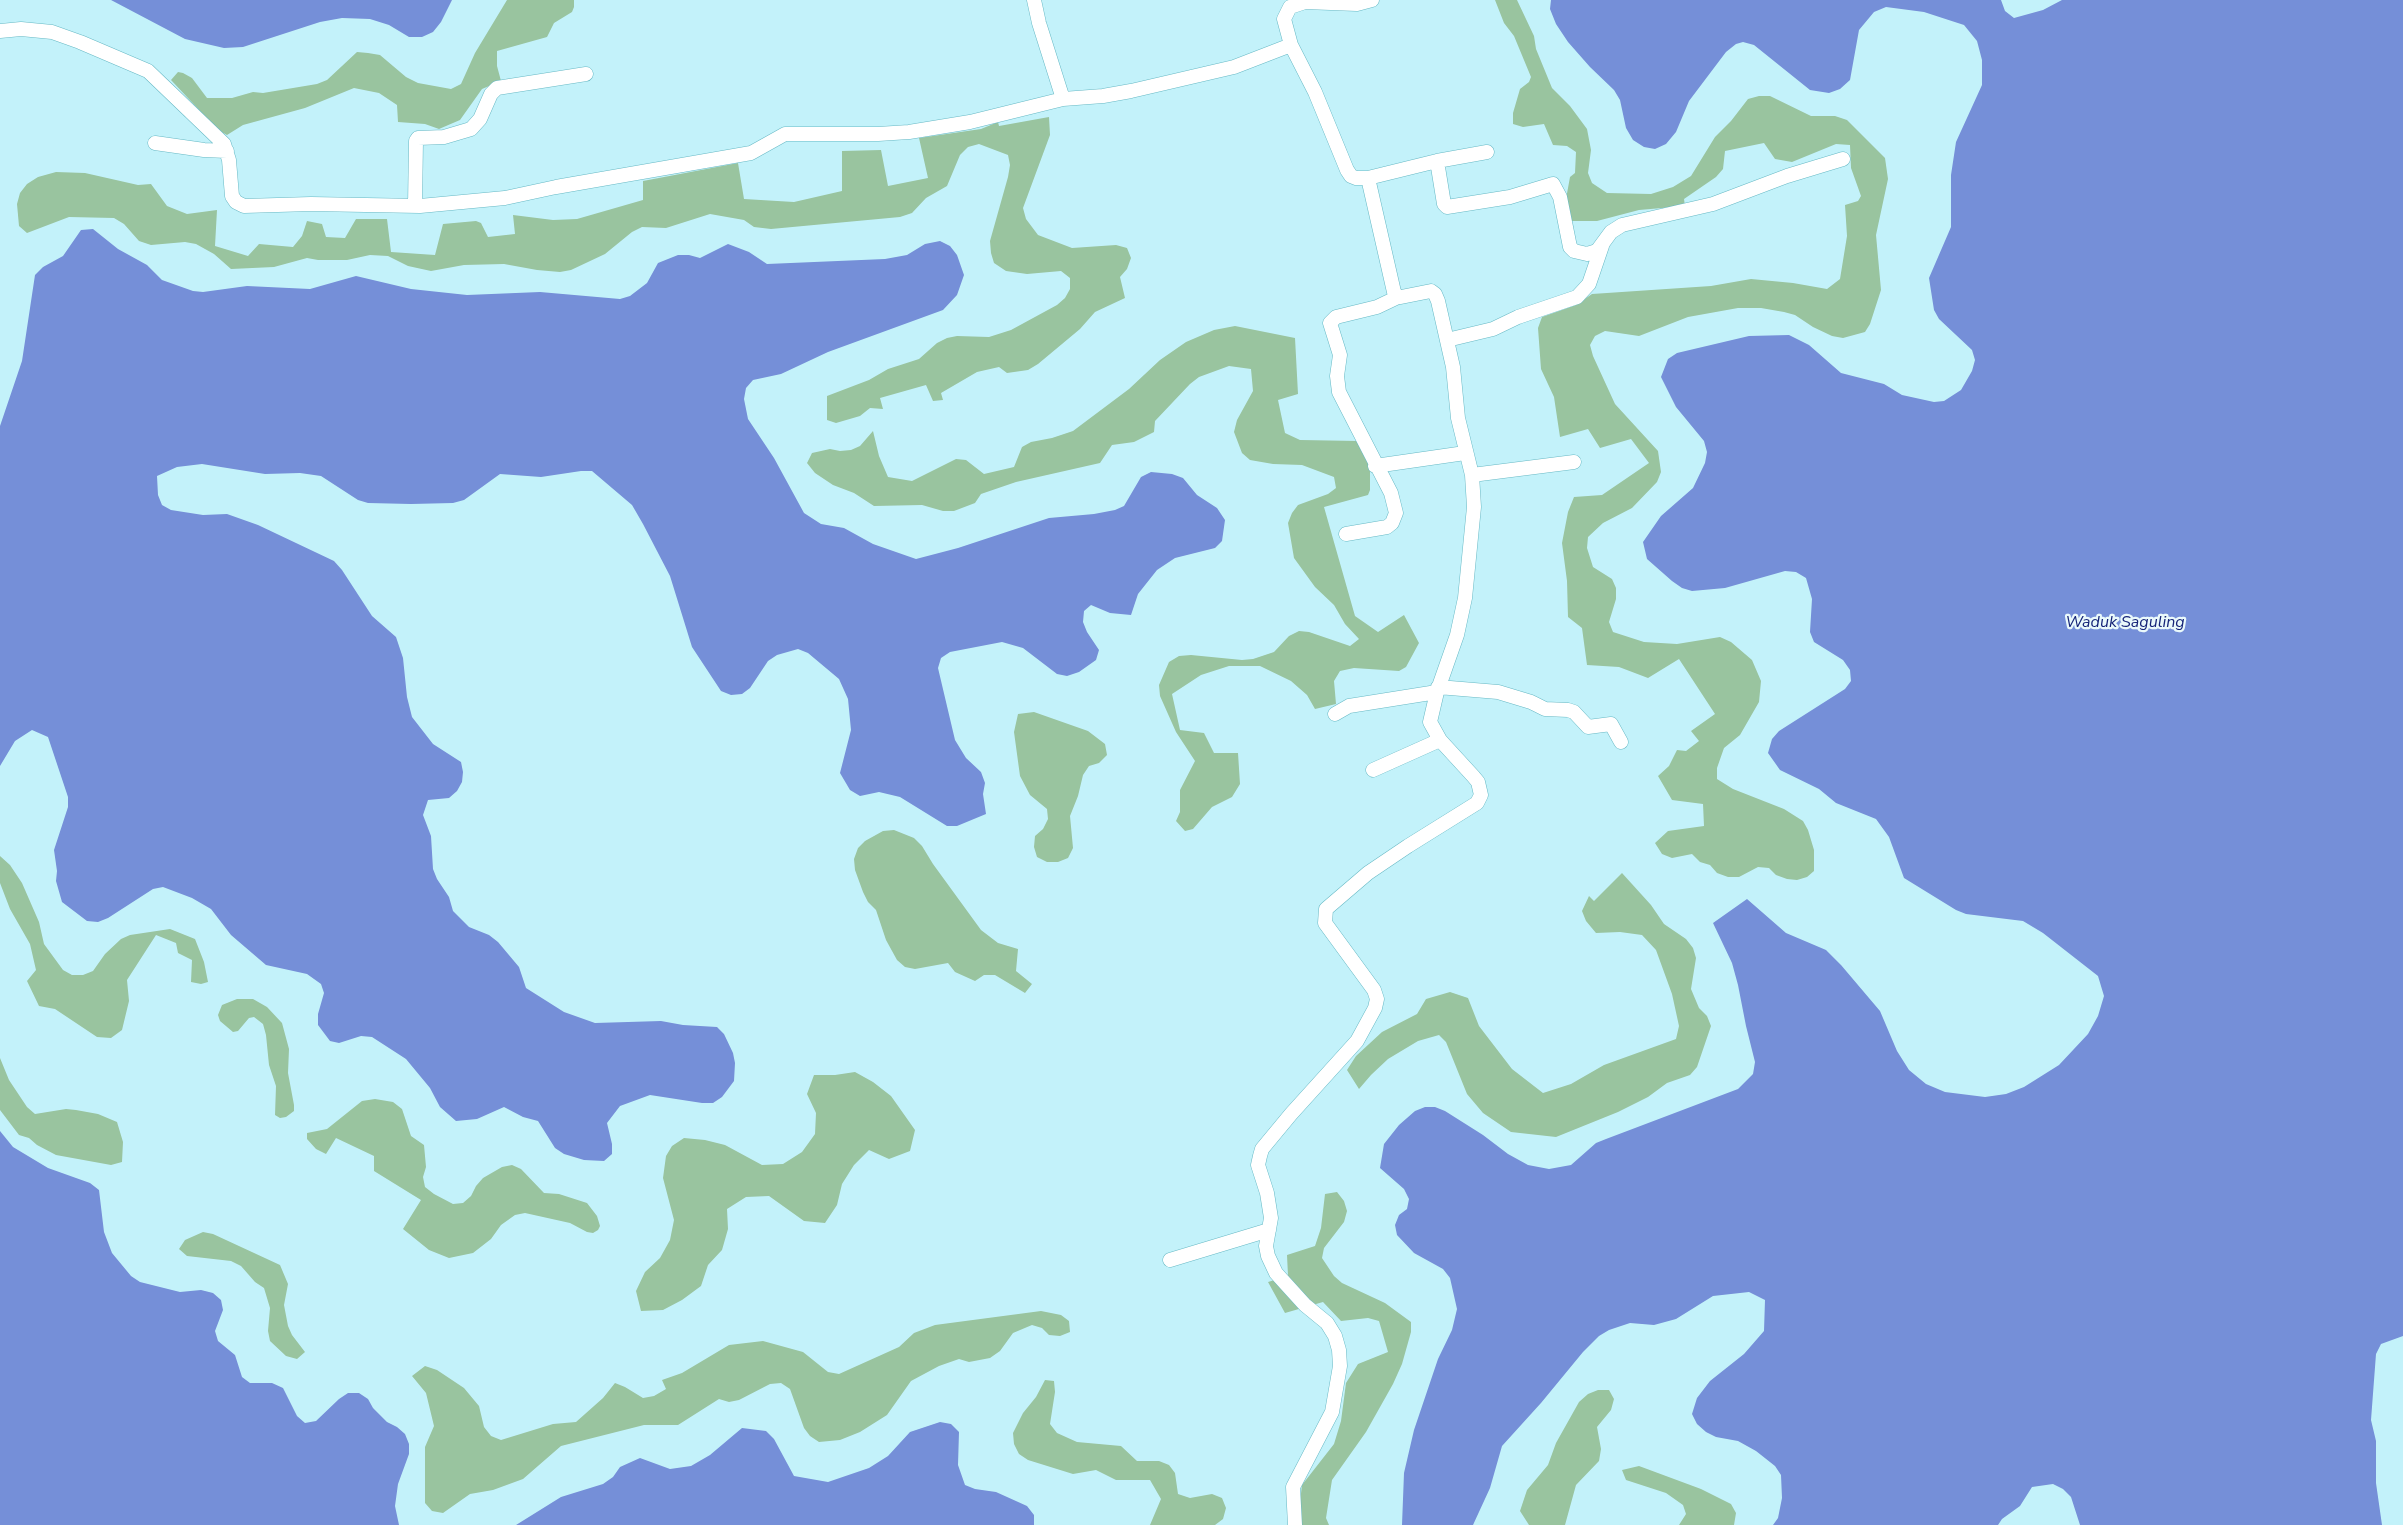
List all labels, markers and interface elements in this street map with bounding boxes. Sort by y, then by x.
water label: Waduk Saguling [2065,613,2185,633]

